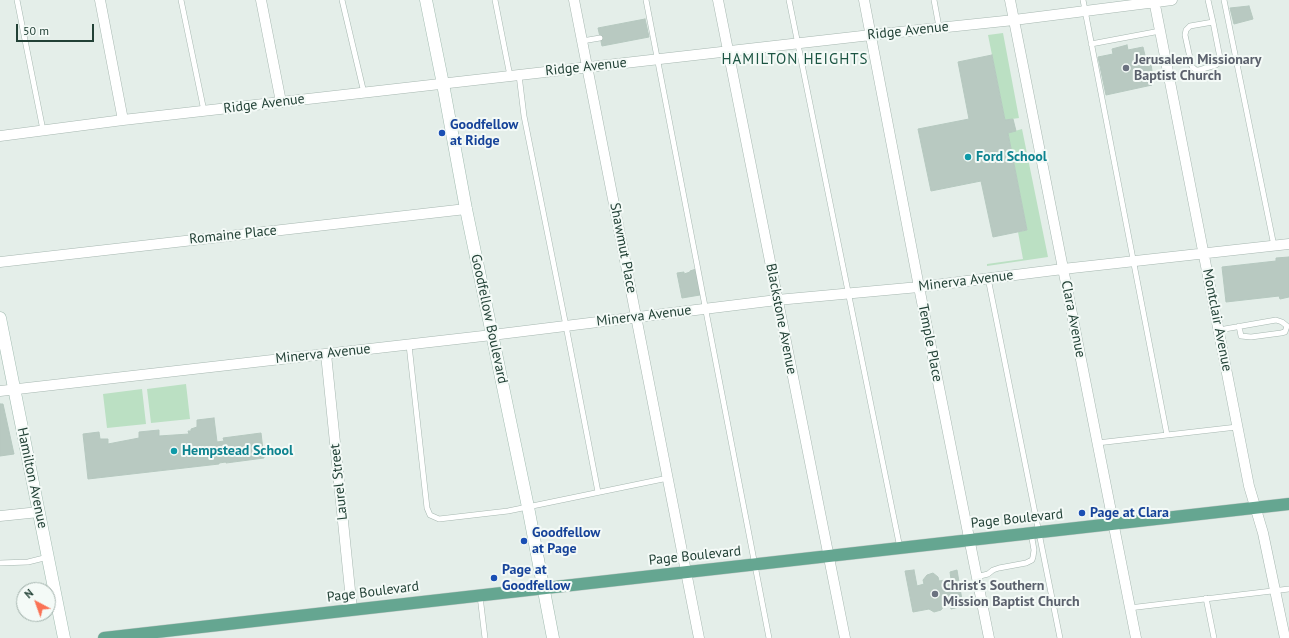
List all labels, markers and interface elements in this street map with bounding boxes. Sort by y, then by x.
scale bar [18,16,96,42]
street label: Ridge Avenue [866,18,950,44]
text: 50 m [23,23,49,38]
district label: HAMILTON HEIGHTS [721,51,869,69]
place label: Jerusalem Missionary Baptist Church [1134,52,1261,84]
street label: Ridge Avenue [544,54,628,80]
marker: Jerusalem Missionary Baptist Church [1121,63,1131,73]
street label: Ridge Avenue [222,91,306,117]
place label: Goodfellow at Ridge [450,117,518,150]
marker: Goodfellow at Ridge [437,128,447,138]
place label: Ford School [976,149,1047,165]
marker: Ford School [963,152,973,162]
street label: Shawmut Place [606,201,640,295]
street label: Romaine Place [189,222,277,248]
street label: Goodfellow Boulevard [467,253,511,385]
street label: Blackstone Avenue [762,262,800,376]
street label: Minerva Avenue [918,267,1014,295]
street label: Montclair Avenue [1199,267,1235,373]
street label: Clara Avenue [1057,279,1089,359]
street label: Minerva Avenue [596,302,692,330]
street label: Temple Place [914,303,946,383]
street label: Minerva Avenue [275,341,371,367]
street label: Hamilton Avenue [13,426,51,530]
place label: Hempstead School [182,443,293,459]
street label: Laurel Street [327,443,351,521]
marker: Hempstead School [169,446,179,456]
place label: Page at Clara [1090,505,1169,521]
street label: Page Boulevard [970,506,1064,532]
marker: Page at Clara [1077,508,1087,518]
place label: Goodfellow at Page [532,525,600,558]
marker: Goodfellow at Page [519,536,529,546]
street label: Page Boulevard [648,543,742,569]
place label: Page at Goodfellow [502,562,570,594]
marker: Page at Goodfellow [489,573,499,583]
street label: Page Boulevard [326,578,420,606]
place label: Christ's Southern Mission Baptist Church [943,578,1080,610]
north arrow [16,582,56,622]
text: N [21,586,36,601]
marker: Christ's Southern Mission Baptist Church [930,589,940,599]

